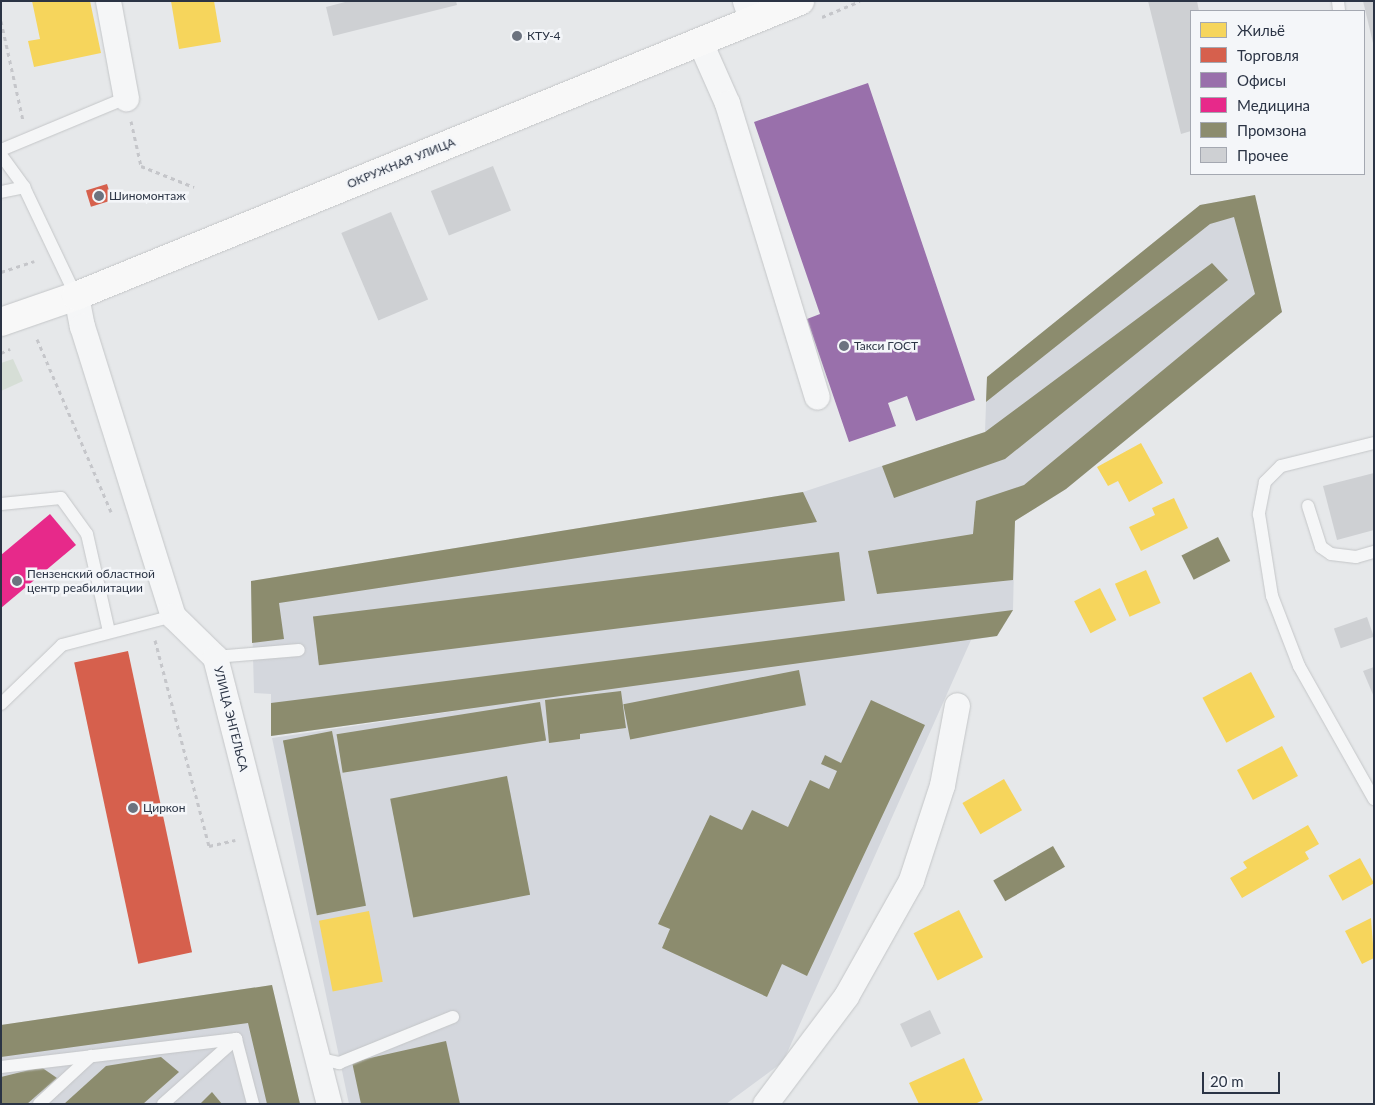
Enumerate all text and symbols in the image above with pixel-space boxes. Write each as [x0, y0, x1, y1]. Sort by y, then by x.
legend [1190, 10, 1365, 175]
text: Жильё [1237, 21, 1285, 39]
place label: КТУ-4 [527, 29, 561, 43]
marker: КТУ-4 [511, 30, 523, 42]
text: Торговля [1237, 46, 1299, 64]
text: Офисы [1237, 71, 1286, 89]
text: Медицина [1237, 96, 1310, 114]
text: Промзона [1237, 121, 1307, 139]
street label: ОКРУЖНАЯ УЛИЦА [345, 135, 457, 191]
text: Прочее [1237, 146, 1288, 164]
place label: Шиномонтаж [109, 189, 186, 203]
marker: Шиномонтаж [93, 190, 105, 202]
place label: Такси ГОСТ [854, 339, 918, 353]
marker: Такси ГОСТ [838, 340, 850, 352]
place label: Пензенский областной центр реабилитации [27, 567, 155, 595]
marker: Пензенский областной центр реабилитации [11, 575, 23, 587]
street label: УЛИЦА ЭНГЕЛЬСА [211, 665, 251, 773]
place label: Циркон [143, 801, 185, 815]
marker: Циркон [127, 802, 139, 814]
scale bar [1205, 1062, 1282, 1094]
text: 20 m [1210, 1072, 1244, 1090]

